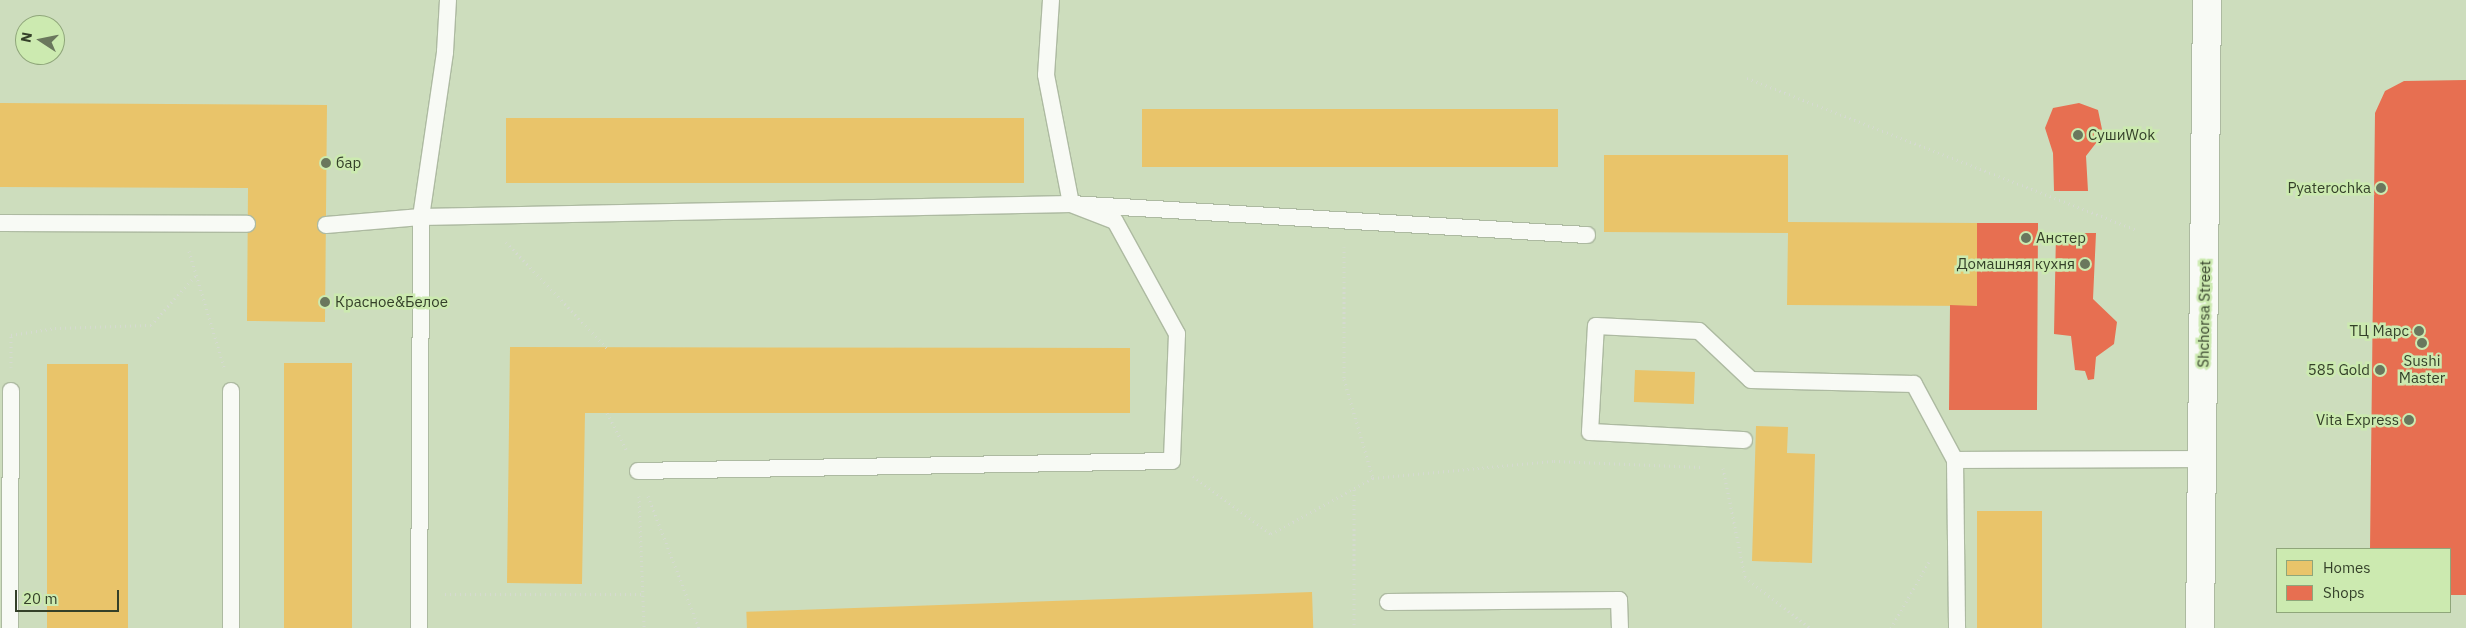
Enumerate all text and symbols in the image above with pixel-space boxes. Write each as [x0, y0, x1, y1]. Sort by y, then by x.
north arrow [15, 15, 65, 65]
text: N [16, 31, 36, 44]
place label: СушиWok [2088, 126, 2155, 144]
marker: СушиWok [2072, 129, 2084, 141]
place label: бар [336, 154, 361, 172]
marker: бар [320, 157, 332, 169]
place label: Pyaterochka [2287, 179, 2371, 197]
marker: Pyaterochka [2375, 182, 2387, 194]
place label: Анстер [2036, 229, 2086, 247]
marker: Анстер [2020, 232, 2032, 244]
place label: Домашняя кухня [1957, 255, 2075, 273]
marker: Домашняя кухня [2079, 258, 2091, 270]
street label: Shchorsa Street [2194, 260, 2214, 368]
place label: Красное&Белое [335, 293, 448, 311]
marker: Красное&Белое [319, 296, 331, 308]
place label: ТЦ Марс [2349, 322, 2409, 340]
marker: ТЦ Марс [2413, 325, 2425, 337]
marker: Sushi Master [2416, 337, 2428, 349]
place label: Sushi Master [2399, 351, 2445, 386]
place label: 585 Gold [2308, 361, 2370, 379]
marker: 585 Gold [2374, 364, 2386, 376]
place label: Vita Express [2316, 411, 2399, 429]
marker: Vita Express [2403, 414, 2415, 426]
legend [2276, 548, 2451, 613]
text: Homes [2323, 558, 2371, 577]
scale bar [18, 580, 121, 612]
text: Shops [2323, 583, 2365, 602]
text: 20 m [23, 589, 58, 608]

